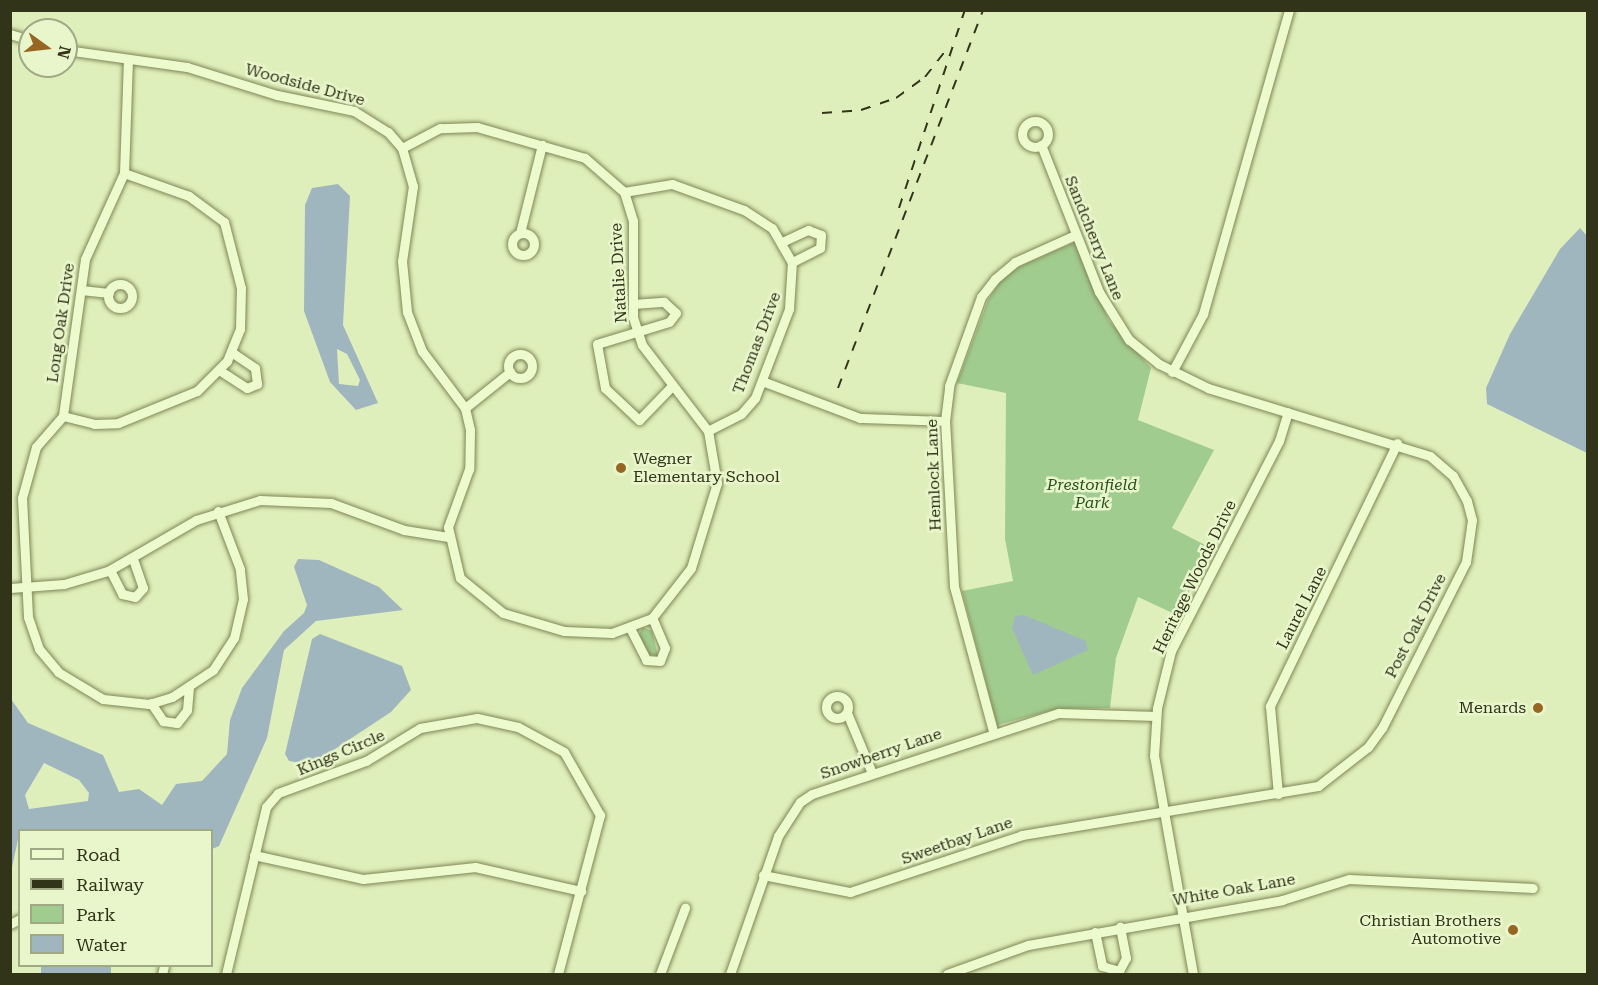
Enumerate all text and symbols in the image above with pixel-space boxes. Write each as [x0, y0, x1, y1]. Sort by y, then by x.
north arrow [18, 18, 78, 78]
text: N [53, 44, 75, 61]
street label: Woodside Drive [243, 60, 367, 110]
street label: Sandcherry Lane [1060, 173, 1128, 303]
street label: Natalie Drive [607, 222, 631, 324]
street label: Long Oak Drive [43, 262, 79, 384]
street label: Thomas Drive [729, 289, 785, 397]
street label: Hemlock Lane [922, 419, 946, 531]
place label: Wegner Elementary School [633, 449, 780, 487]
marker: Wegner Elementary School [614, 461, 628, 475]
park label: Prestonfield Park [1047, 475, 1137, 513]
street label: Heritage Woods Drive [1149, 497, 1241, 657]
street label: Laurel Lane [1273, 563, 1331, 653]
street label: Post Oak Drive [1381, 571, 1451, 681]
place label: Menards [1459, 698, 1526, 718]
marker: Menards [1531, 701, 1545, 715]
street label: Snowberry Lane [818, 724, 944, 784]
street label: Kings Circle [294, 726, 388, 780]
street label: Sweetbay Lane [899, 813, 1015, 869]
legend [18, 829, 213, 967]
text: Road [76, 844, 120, 865]
street label: White Oak Lane [1171, 870, 1297, 910]
text: Railway [76, 874, 144, 895]
text: Park [76, 904, 116, 925]
place label: Christian Brothers Automotive [1360, 911, 1501, 949]
marker: Christian Brothers Automotive [1506, 923, 1520, 937]
text: Water [76, 934, 127, 955]

